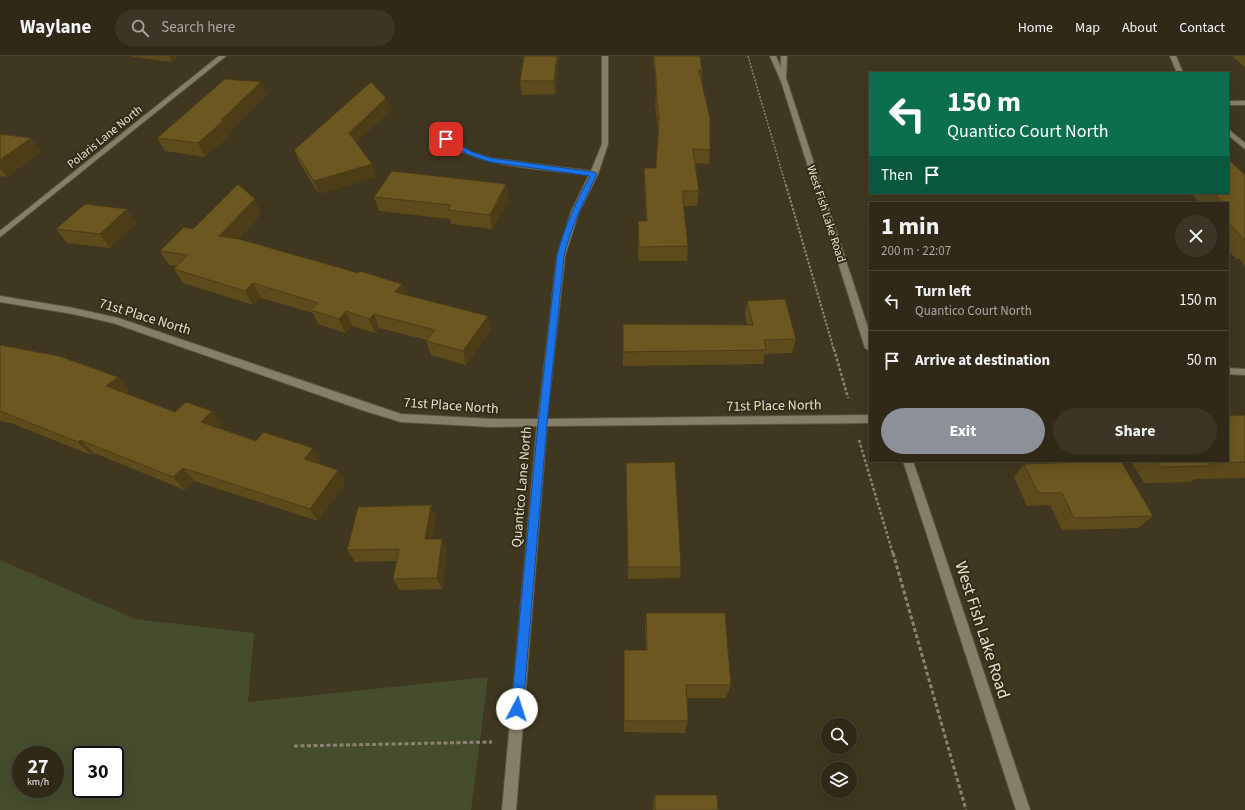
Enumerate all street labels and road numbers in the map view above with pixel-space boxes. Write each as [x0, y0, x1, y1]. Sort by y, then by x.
street label: Polaris Lane North [64, 101, 146, 173]
street label: West Fish Lake Road [802, 163, 850, 265]
street label: 71st Place North [97, 294, 193, 340]
street label: 71st Place North [403, 393, 499, 419]
street label: 71st Place North [726, 395, 822, 417]
street label: Quantico Lane North [507, 426, 537, 548]
street label: West Fish Lake Road [948, 558, 1016, 702]

